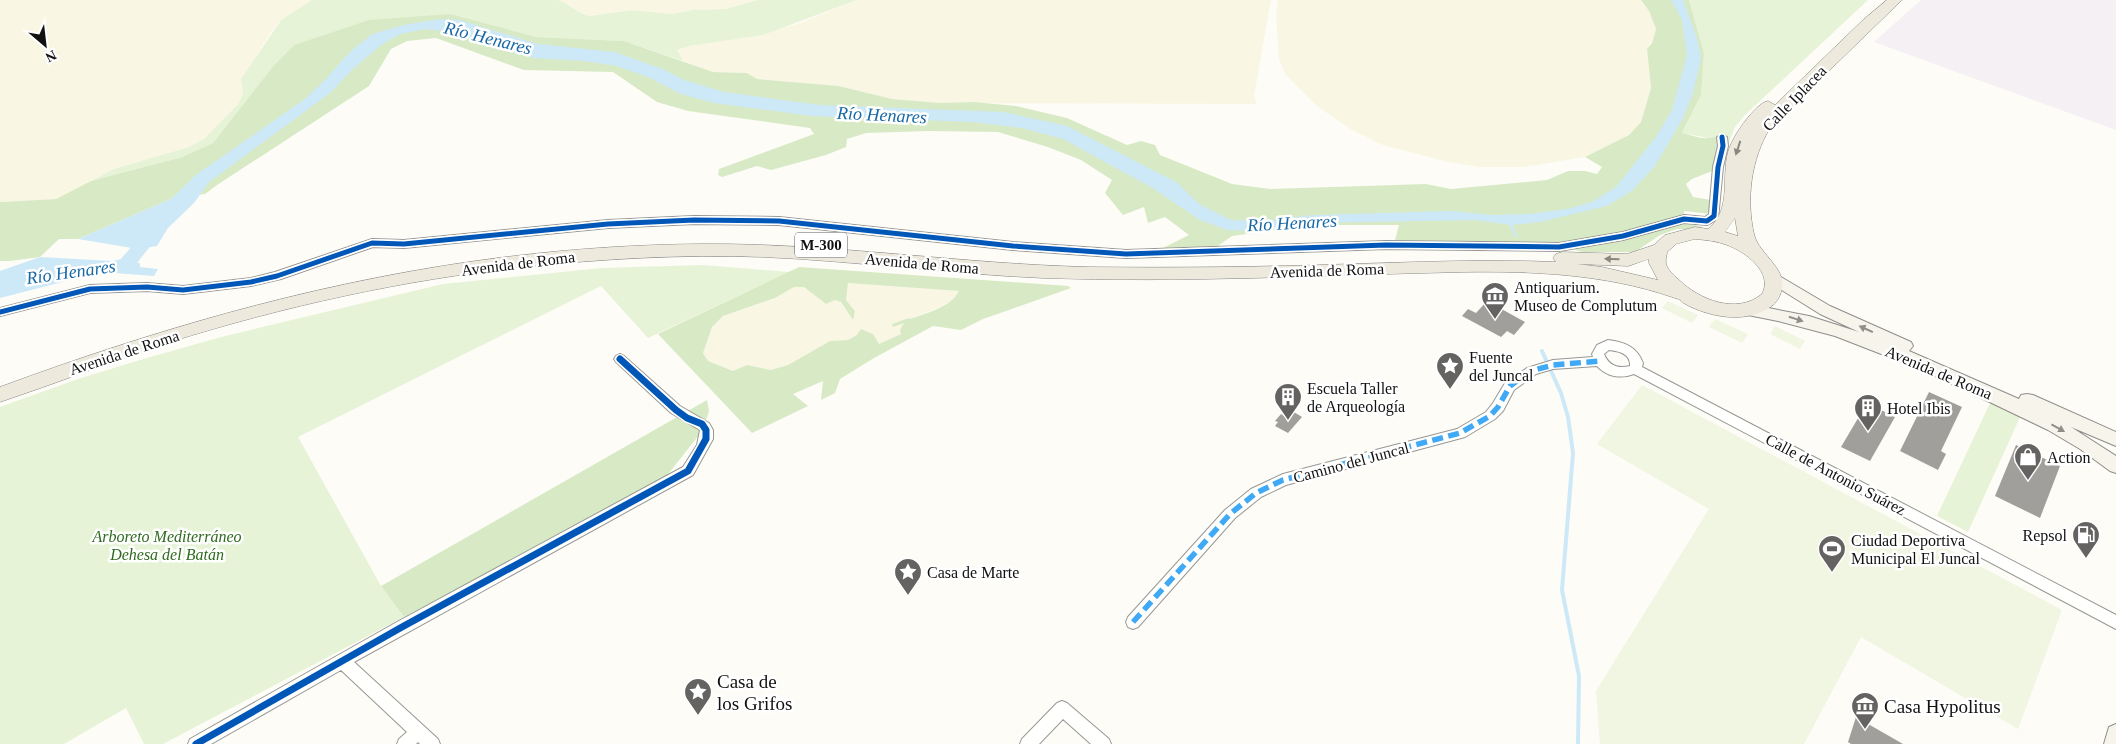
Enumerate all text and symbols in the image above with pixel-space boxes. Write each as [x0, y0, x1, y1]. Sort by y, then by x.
water label: Río Henares [441, 17, 534, 59]
north arrow [20, 20, 70, 70]
text: N [43, 47, 59, 65]
street label: Calle Iplacea [1759, 62, 1830, 135]
water label: Río Henares [836, 103, 927, 127]
one-way arrow [1734, 141, 1742, 156]
water label: Río Henares [1246, 211, 1337, 235]
road number: M-300 [795, 232, 847, 258]
street label: Avenida de Roma [460, 248, 576, 279]
street label: Avenida de Roma [864, 250, 980, 277]
one-way arrow [1603, 255, 1619, 263]
water label: Río Henares [24, 256, 117, 288]
street label: Avenida de Roma [1270, 260, 1384, 281]
place label: Antiquarium. Museo de Complutum [1514, 279, 1658, 315]
museum icon: Antiquarium. Museo de Complutum [1480, 281, 1510, 320]
one-way arrow [1788, 315, 1803, 323]
one-way arrow [1859, 324, 1873, 332]
street label: Avenida de Roma [67, 327, 181, 378]
street label: Avenida de Roma [1883, 342, 1995, 403]
place label: Fuente del Juncal [1469, 349, 1534, 384]
place icon: Fuente del Juncal [1435, 351, 1465, 390]
place label: Escuela Taller de Arqueología [1307, 380, 1405, 416]
building icon: Escuela Taller de Arqueología [1273, 382, 1303, 421]
building icon: Hotel Ibis [1853, 393, 1883, 432]
place label: Hotel Ibis [1887, 400, 1951, 417]
one-way arrow [2052, 424, 2065, 433]
street label: Calle de Antonio Suárez [1763, 430, 1909, 519]
street label: Camino del Juncal [1291, 439, 1411, 486]
shop icon: Action [2013, 442, 2043, 481]
place label: Action [2047, 449, 2091, 466]
fuel station icon: Repsol [2071, 520, 2101, 559]
place label: Repsol [2023, 527, 2068, 545]
park label: Arboreto Mediterráneo Dehesa del Batán [91, 528, 242, 563]
place label: Ciudad Deportiva Municipal El Juncal [1851, 532, 1980, 568]
sports icon: Ciudad Deportiva Municipal El Juncal [1817, 534, 1847, 573]
place icon: Casa de Marte [893, 557, 923, 596]
place label: Casa de Marte [927, 564, 1019, 581]
place label: Casa de los Grifos [717, 671, 792, 714]
place icon: Casa de los Grifos [683, 677, 713, 716]
museum icon: Casa Hypolitus [1850, 691, 1880, 730]
place label: Casa Hypolitus [1884, 696, 2001, 717]

